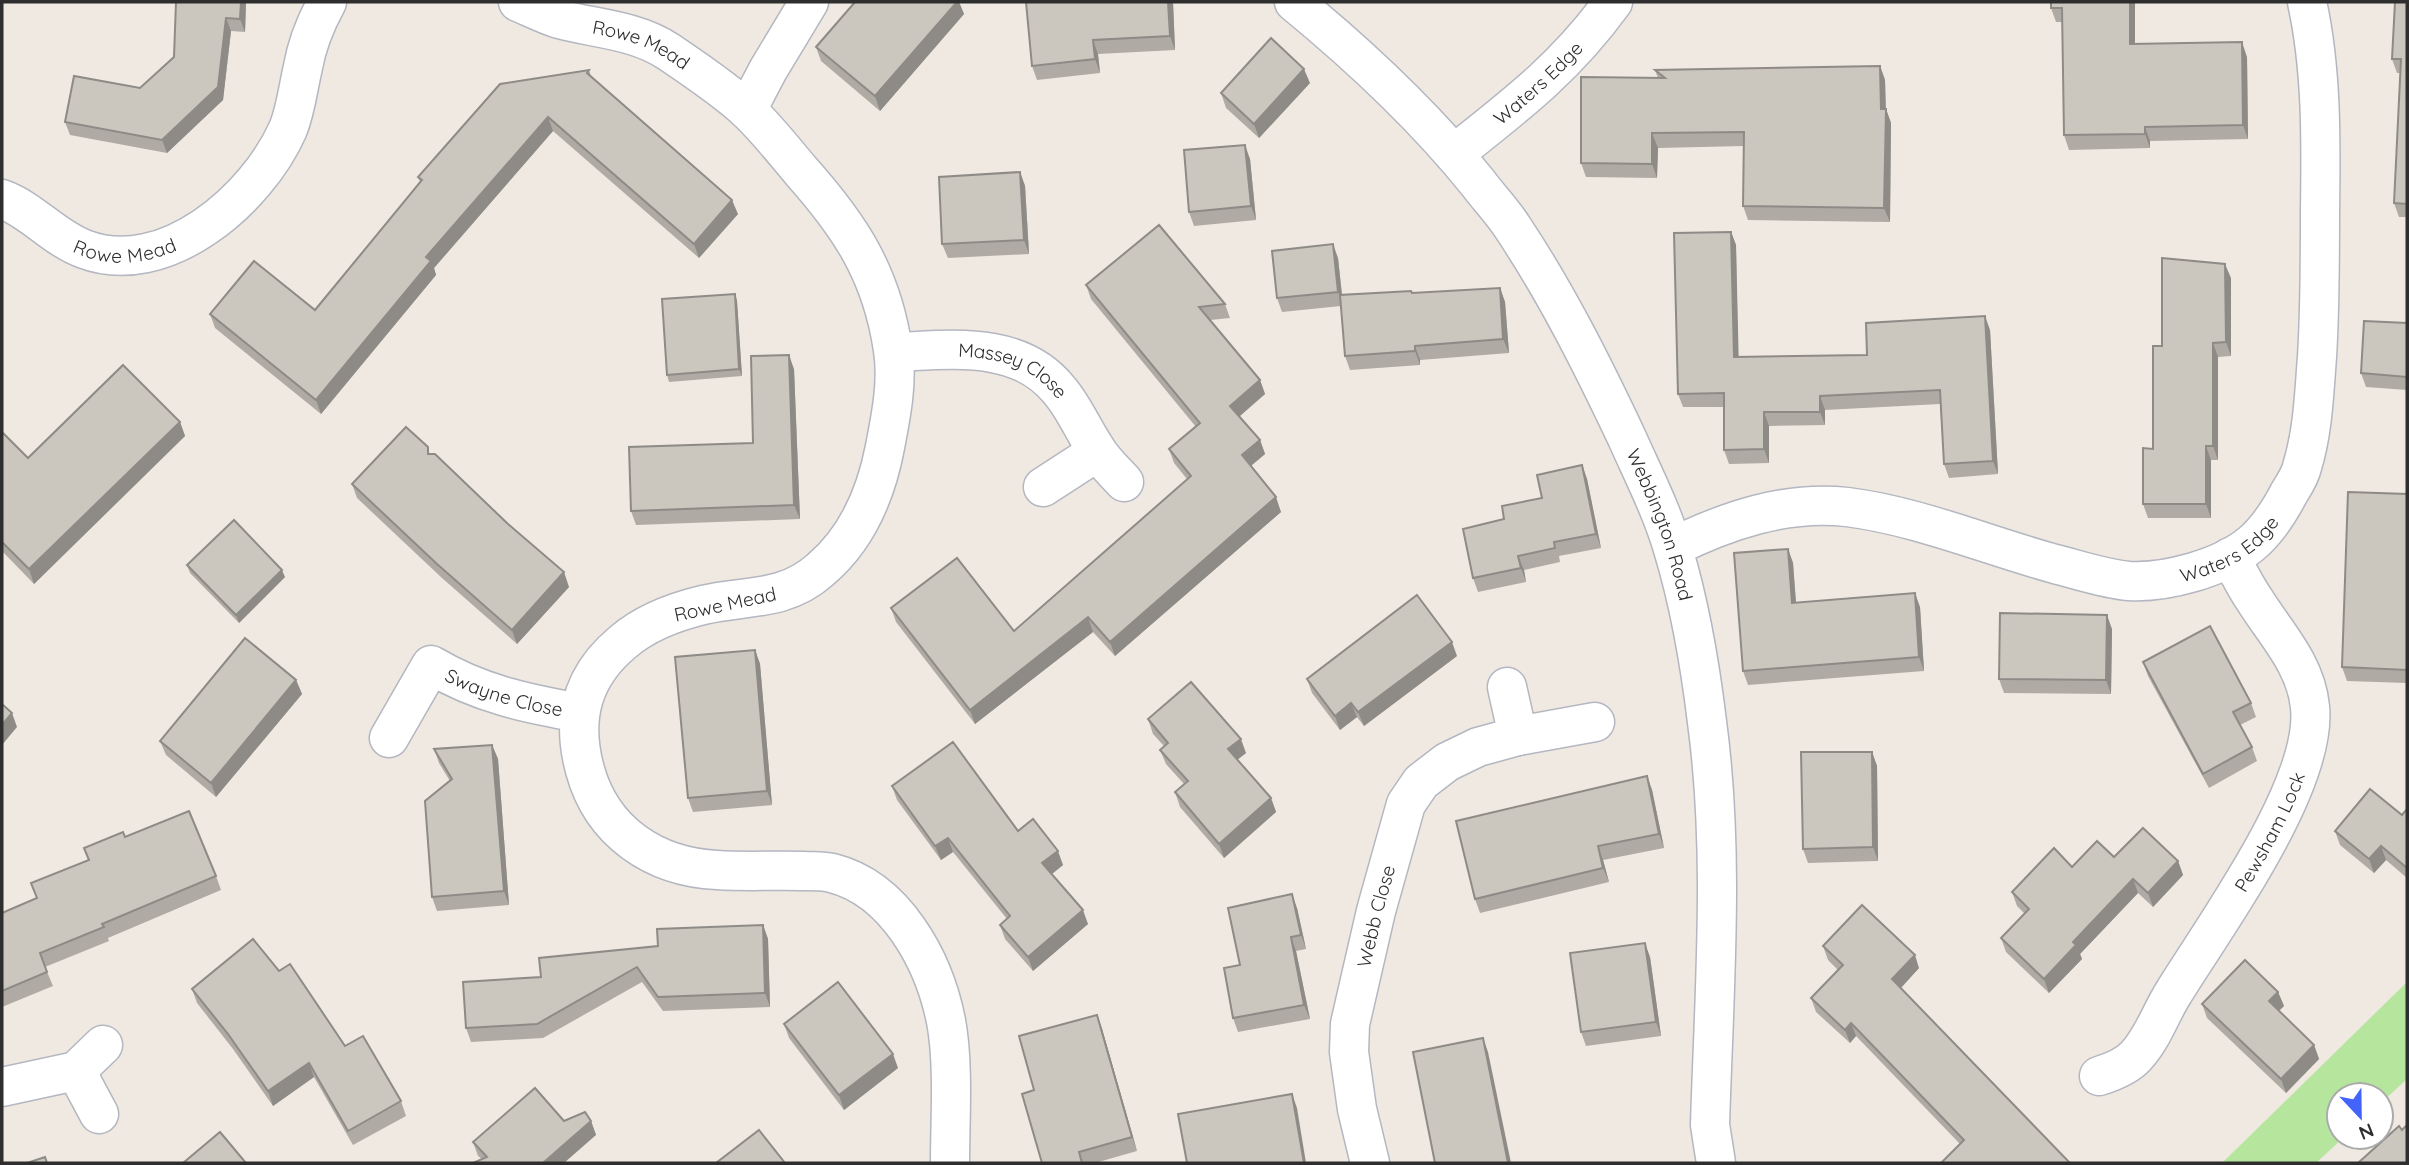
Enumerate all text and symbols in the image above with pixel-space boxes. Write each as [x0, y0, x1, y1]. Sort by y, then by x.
street label: Rowe Mead [591, 15, 695, 75]
street label: Waters Edge [1488, 36, 1588, 130]
street label: Rowe Mead [70, 233, 180, 268]
street label: Massey Close [958, 338, 1073, 403]
street label: Webbington Road [1621, 445, 1698, 603]
street label: Waters Edge [2177, 511, 2284, 587]
street label: Rowe Mead [672, 581, 778, 627]
street label: Swayne Close [441, 663, 565, 722]
street label: Pewsham Lock [2229, 769, 2310, 896]
street label: Webb Close [1351, 862, 1400, 970]
north arrow [2325, 1081, 2395, 1151]
text: N [2355, 1118, 2377, 1146]

